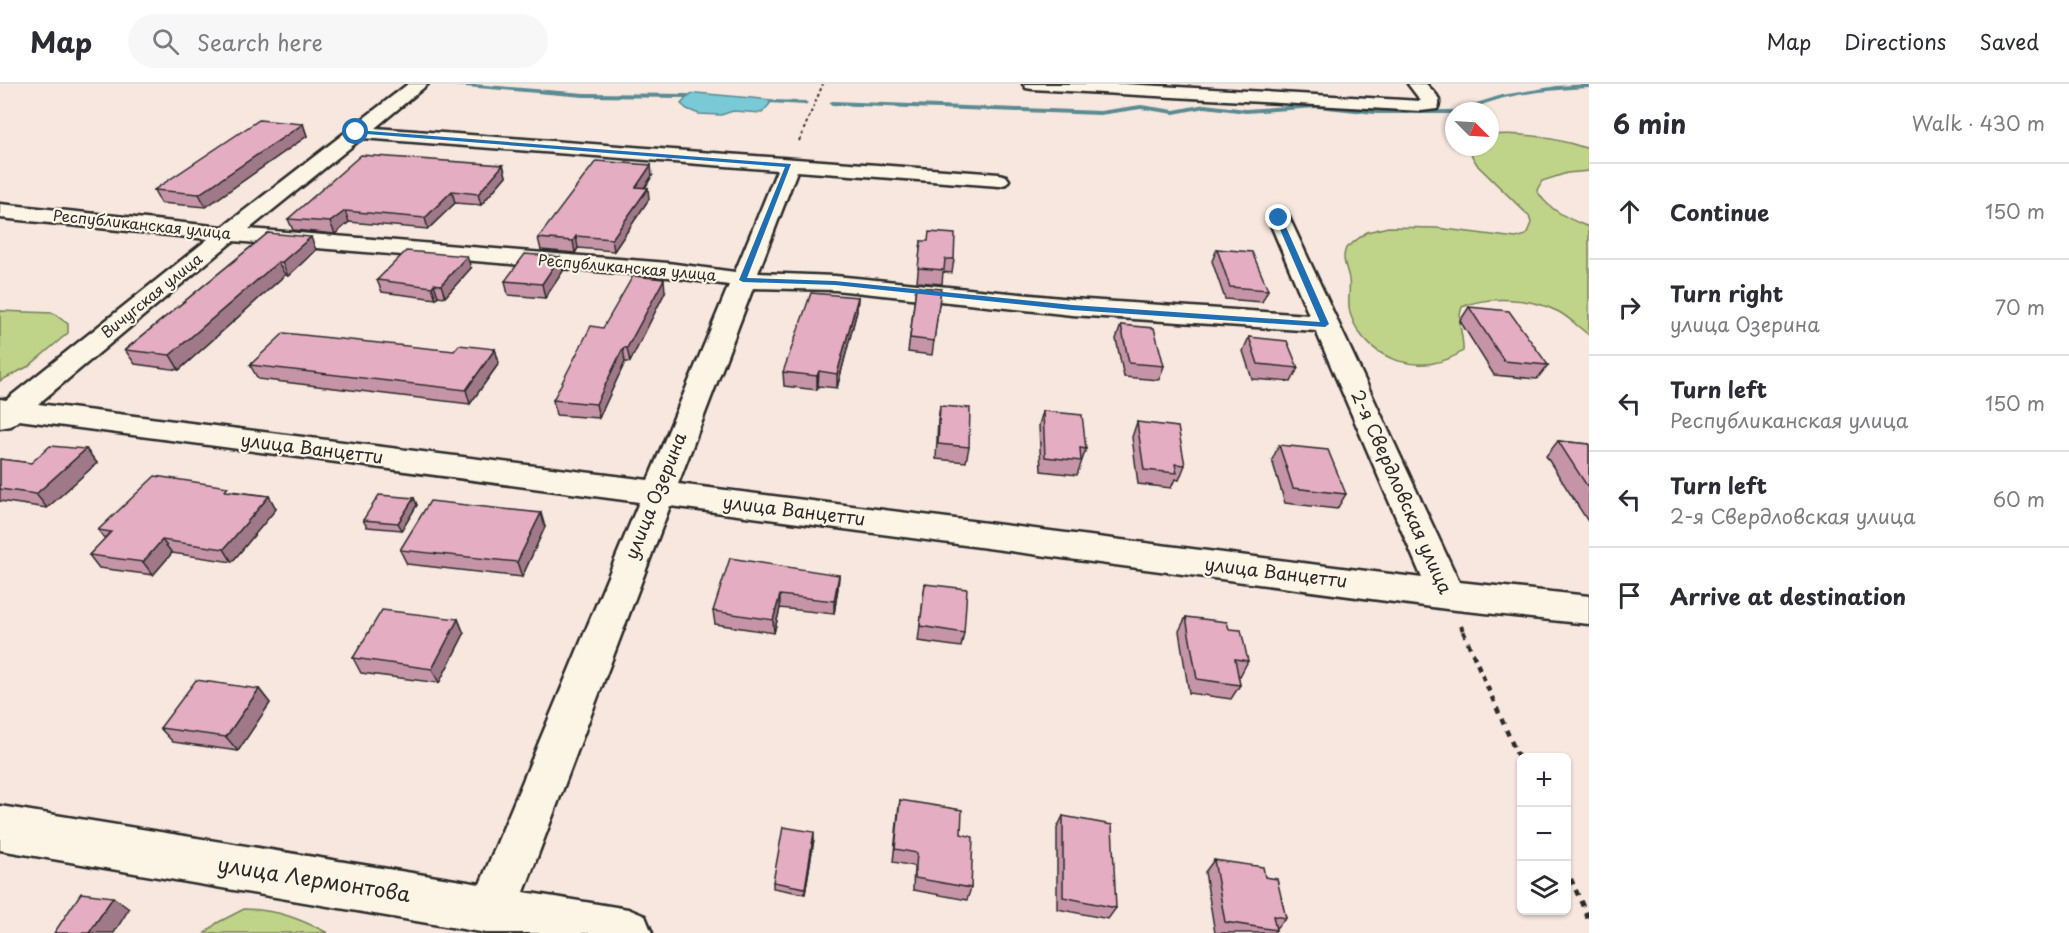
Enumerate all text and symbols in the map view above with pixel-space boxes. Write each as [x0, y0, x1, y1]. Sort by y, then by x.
search box [128, 14, 548, 68]
text: Map [30, 20, 92, 63]
icon: search [149, 25, 182, 58]
text: Search here [197, 25, 323, 58]
text: Map [1766, 25, 1811, 57]
text: Directions [1844, 25, 1946, 57]
text: Saved [1979, 25, 2039, 57]
north arrow [1445, 102, 1499, 156]
text: 6 min [1613, 104, 1686, 143]
text: Walk · 430 m [1912, 108, 2045, 138]
route start [342, 118, 368, 144]
icon: ahead [1613, 195, 1646, 228]
text: Continue [1670, 195, 1769, 228]
text: 150 m [1985, 196, 2045, 226]
street label: Республиканская улица [52, 203, 233, 244]
route end [1265, 204, 1291, 230]
street label: Вичугская улица [95, 246, 207, 343]
street label: Республиканская улица [537, 247, 718, 286]
text: Turn right [1670, 276, 1783, 309]
icon: right [1613, 291, 1646, 324]
text: 70 m [1995, 292, 2045, 322]
text: улица Озерина [1670, 309, 1820, 339]
text: Turn left [1670, 372, 1767, 405]
street label: 2-я Свердловская улица [1345, 385, 1460, 598]
icon: left [1613, 387, 1646, 420]
text: 150 m [1985, 388, 2045, 418]
text: Республиканская улица [1670, 405, 1908, 435]
street label: улица Ванцетти [239, 425, 385, 470]
street label: улица Озерина [617, 427, 693, 563]
text: Turn left [1670, 468, 1767, 501]
icon: left [1613, 483, 1646, 516]
text: 60 m [1993, 484, 2045, 514]
street label: улица Ванцетти [721, 487, 867, 532]
text: 2-я Свердловская улица [1670, 501, 1916, 531]
street label: улица Ванцетти [1203, 549, 1349, 594]
icon: arrive [1613, 579, 1646, 612]
text: Arrive at destination [1670, 579, 1906, 612]
map controls [1517, 753, 1571, 915]
button: + [1517, 753, 1571, 807]
button: − [1517, 807, 1571, 861]
street label: улица Лермонтова [215, 847, 413, 909]
button: layers [1517, 861, 1571, 915]

